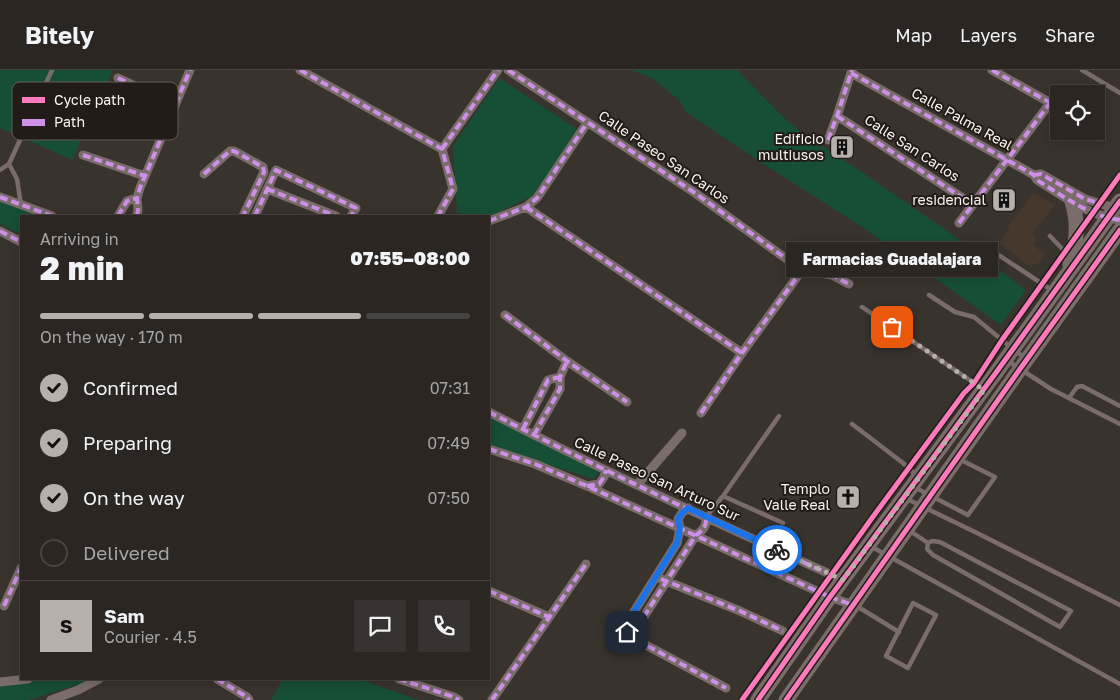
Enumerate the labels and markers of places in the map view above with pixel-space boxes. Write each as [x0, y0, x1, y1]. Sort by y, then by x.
place label: Edificio multiusos [758, 130, 824, 163]
building icon: Edificio multiusos [829, 134, 855, 160]
building icon: residencial [991, 187, 1017, 213]
place label: residencial [912, 191, 986, 208]
callout: Farmacias Guadalajara [786, 242, 998, 277]
pin [871, 306, 913, 348]
place label: Templo Valle Real [763, 480, 830, 513]
church icon: Templo Valle Real [835, 484, 861, 510]
pin [606, 611, 648, 653]

